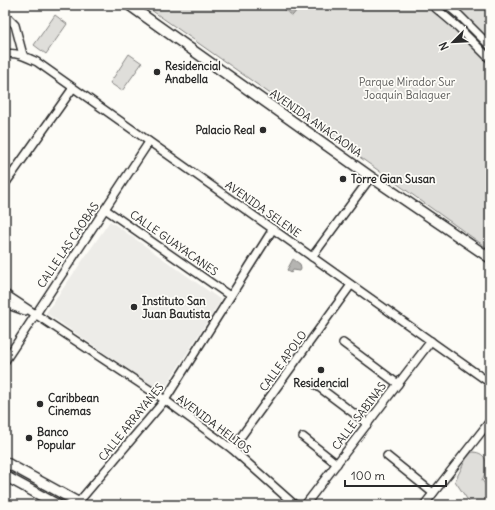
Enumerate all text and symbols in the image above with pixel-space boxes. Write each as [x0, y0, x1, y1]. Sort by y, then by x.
north arrow [433, 22, 473, 62]
text: N [436, 40, 452, 52]
place label: Residencial Anabella [165, 59, 221, 86]
marker: Residencial Anabella [152, 67, 162, 77]
park label: Parque Mirador Sur Joaquín Balaguer [359, 75, 456, 102]
street label: AVENIDA ANACAONA [267, 86, 365, 160]
place label: Palacio Real [195, 123, 255, 137]
marker: Palacio Real [258, 125, 268, 135]
place label: Torre Gian Susan [351, 172, 436, 186]
marker: Torre Gian Susan [338, 174, 348, 184]
street label: AVENIDA SELENE [223, 178, 303, 240]
street label: CALLE LAS CAOBAS [34, 199, 102, 291]
street label: CALLE GUAYACANES [127, 207, 221, 279]
place label: Instituto San Juan Bautista [142, 294, 211, 321]
marker: Instituto San Juan Bautista [129, 302, 139, 312]
street label: CALLE APOLO [256, 328, 310, 394]
marker: Residencial [316, 365, 326, 375]
place label: Residencial [293, 376, 349, 390]
street label: CALLE SABINAS [329, 379, 389, 453]
street label: CALLE ARRAYANES [95, 380, 167, 464]
place label: Caribbean Cinemas [48, 391, 100, 418]
street label: AVENIDA HELIOS [174, 391, 254, 457]
marker: Caribbean Cinemas [35, 399, 45, 409]
place label: Banco Popular [37, 425, 76, 453]
marker: Banco Popular [24, 433, 34, 443]
scale bar [345, 462, 446, 488]
text: 100 m [351, 468, 385, 483]

